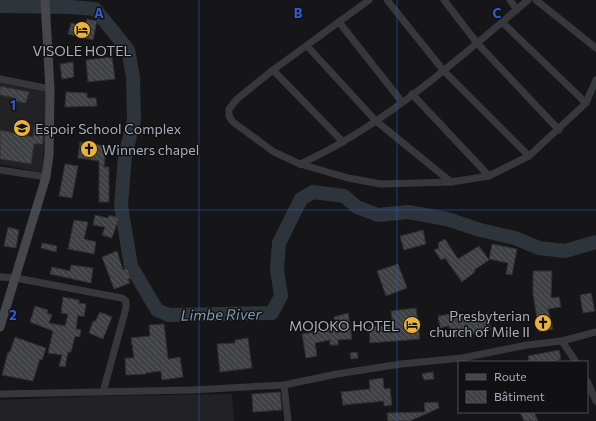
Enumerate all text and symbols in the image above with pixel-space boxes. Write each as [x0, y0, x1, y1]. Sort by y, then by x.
text: A [94, 5, 104, 21]
text: B [294, 5, 303, 21]
text: C [493, 5, 502, 21]
hotel icon: VISOLE HOTEL [72, 20, 92, 40]
place label: VISOLE HOTEL [33, 42, 131, 59]
text: 1 [10, 97, 16, 113]
school or university icon: Espoir School Complex [12, 118, 32, 138]
place label: Espoir School Complex [35, 120, 182, 137]
church icon: Winners chapel [79, 139, 99, 159]
place label: Winners chapel [102, 141, 199, 158]
water label: Limbe River [181, 304, 262, 324]
text: 2 [9, 307, 17, 323]
place label: Presbyterian church of Mile II [429, 307, 530, 340]
church icon: Presbyterian church of Mile II [533, 313, 553, 333]
hotel icon: MOJOKO HOTEL [402, 315, 422, 335]
place label: MOJOKO HOTEL [289, 317, 399, 334]
legend [458, 361, 588, 413]
text: Route [494, 369, 527, 383]
text: Bâtiment [494, 389, 545, 403]

